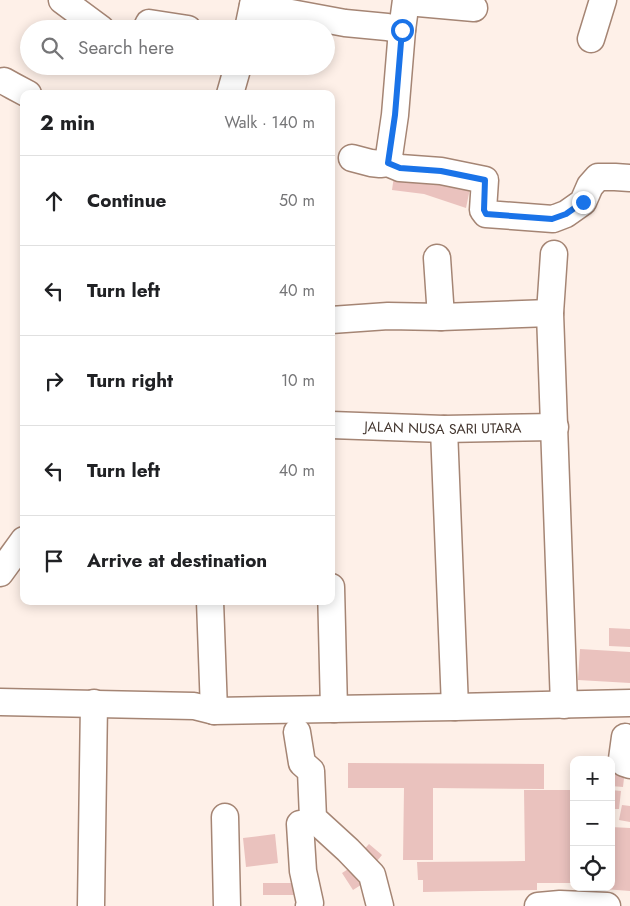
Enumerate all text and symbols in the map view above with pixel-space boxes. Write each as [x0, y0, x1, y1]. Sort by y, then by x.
route start [391, 19, 414, 42]
search box [20, 20, 335, 75]
icon: search [38, 34, 66, 62]
text: Search here [78, 34, 174, 61]
text: 2 min [40, 108, 95, 138]
text: Walk · 140 m [225, 111, 315, 134]
icon: ahead [40, 187, 68, 215]
text: Continue [87, 187, 166, 214]
text: 50 m [279, 189, 315, 212]
route end [572, 191, 595, 214]
icon: left [40, 277, 68, 305]
text: Turn left [87, 277, 160, 304]
text: 40 m [279, 279, 315, 302]
icon: right [40, 367, 68, 395]
text: Turn right [87, 367, 173, 394]
text: 10 m [281, 369, 315, 392]
street label: JALAN NUSA SARI UTARA [362, 416, 522, 439]
icon: left [40, 457, 68, 485]
text: Turn left [87, 457, 160, 484]
text: 40 m [279, 459, 315, 482]
icon: arrive [40, 547, 68, 575]
text: Arrive at destination [87, 547, 267, 574]
map controls [570, 756, 615, 891]
button: + [570, 756, 615, 801]
button: − [570, 801, 615, 846]
button: locate [570, 846, 615, 891]

